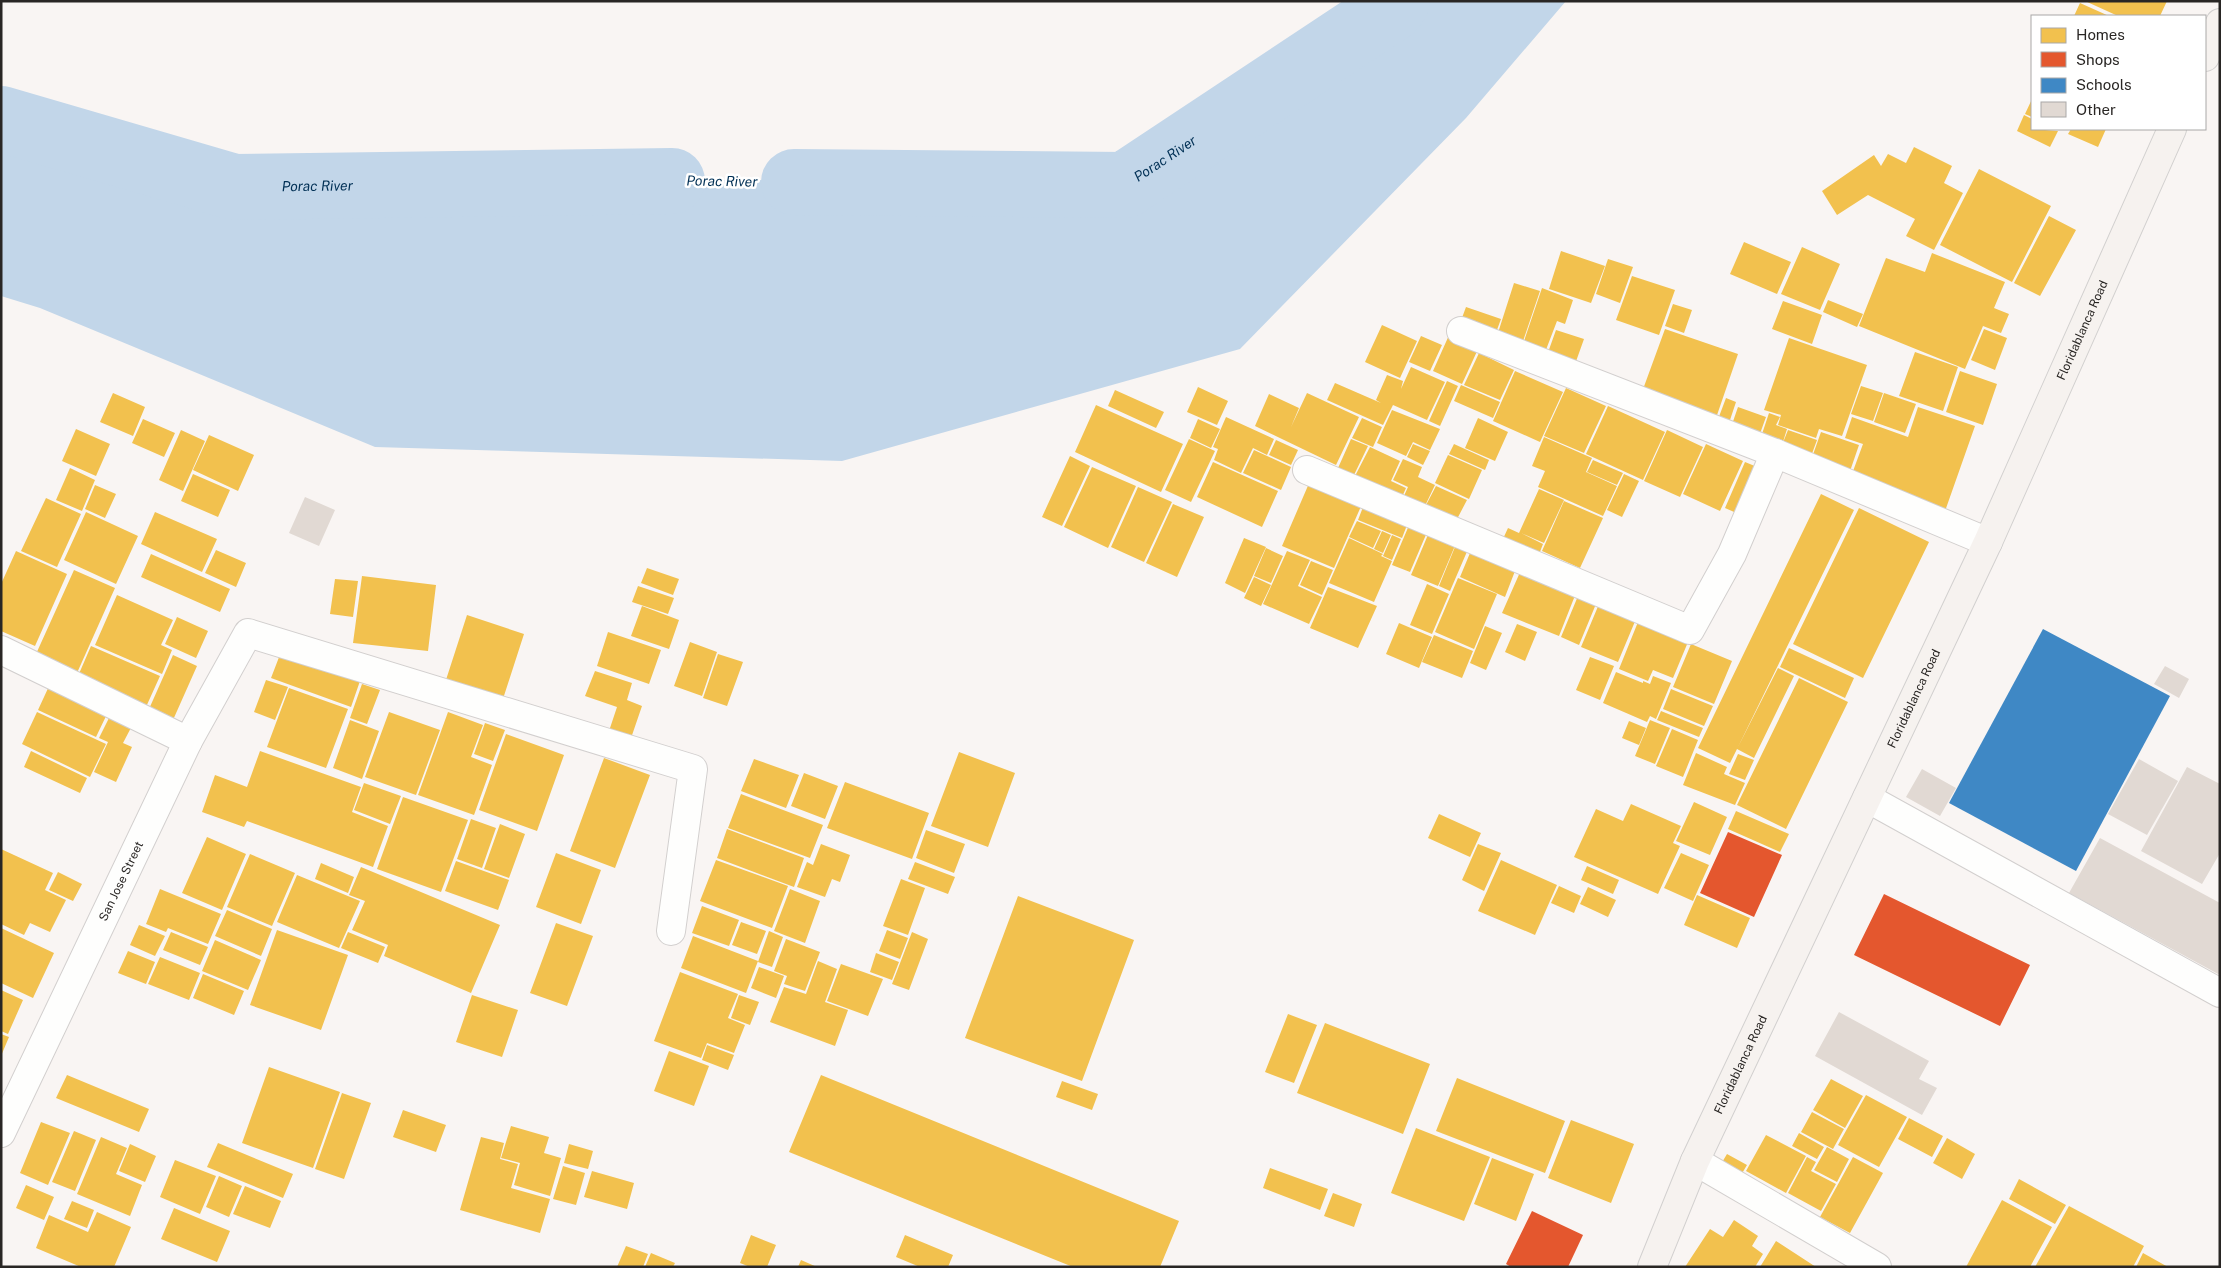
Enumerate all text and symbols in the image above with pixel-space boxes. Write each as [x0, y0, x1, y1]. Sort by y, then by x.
legend [2031, 15, 2206, 130]
text: Homes [2076, 26, 2125, 43]
text: Shops [2076, 51, 2120, 68]
text: Schools [2076, 76, 2132, 93]
text: Other [2076, 101, 2116, 118]
water label: Porac River [1131, 132, 1200, 185]
water label: Porac River [686, 172, 758, 190]
water label: Porac River [282, 177, 354, 194]
street label: Floridablanca Road [2054, 278, 2111, 382]
street label: Floridablanca Road [1885, 647, 1943, 750]
street label: San Jose Street [96, 839, 146, 923]
street label: Floridablanca Road [1711, 1013, 1770, 1116]

